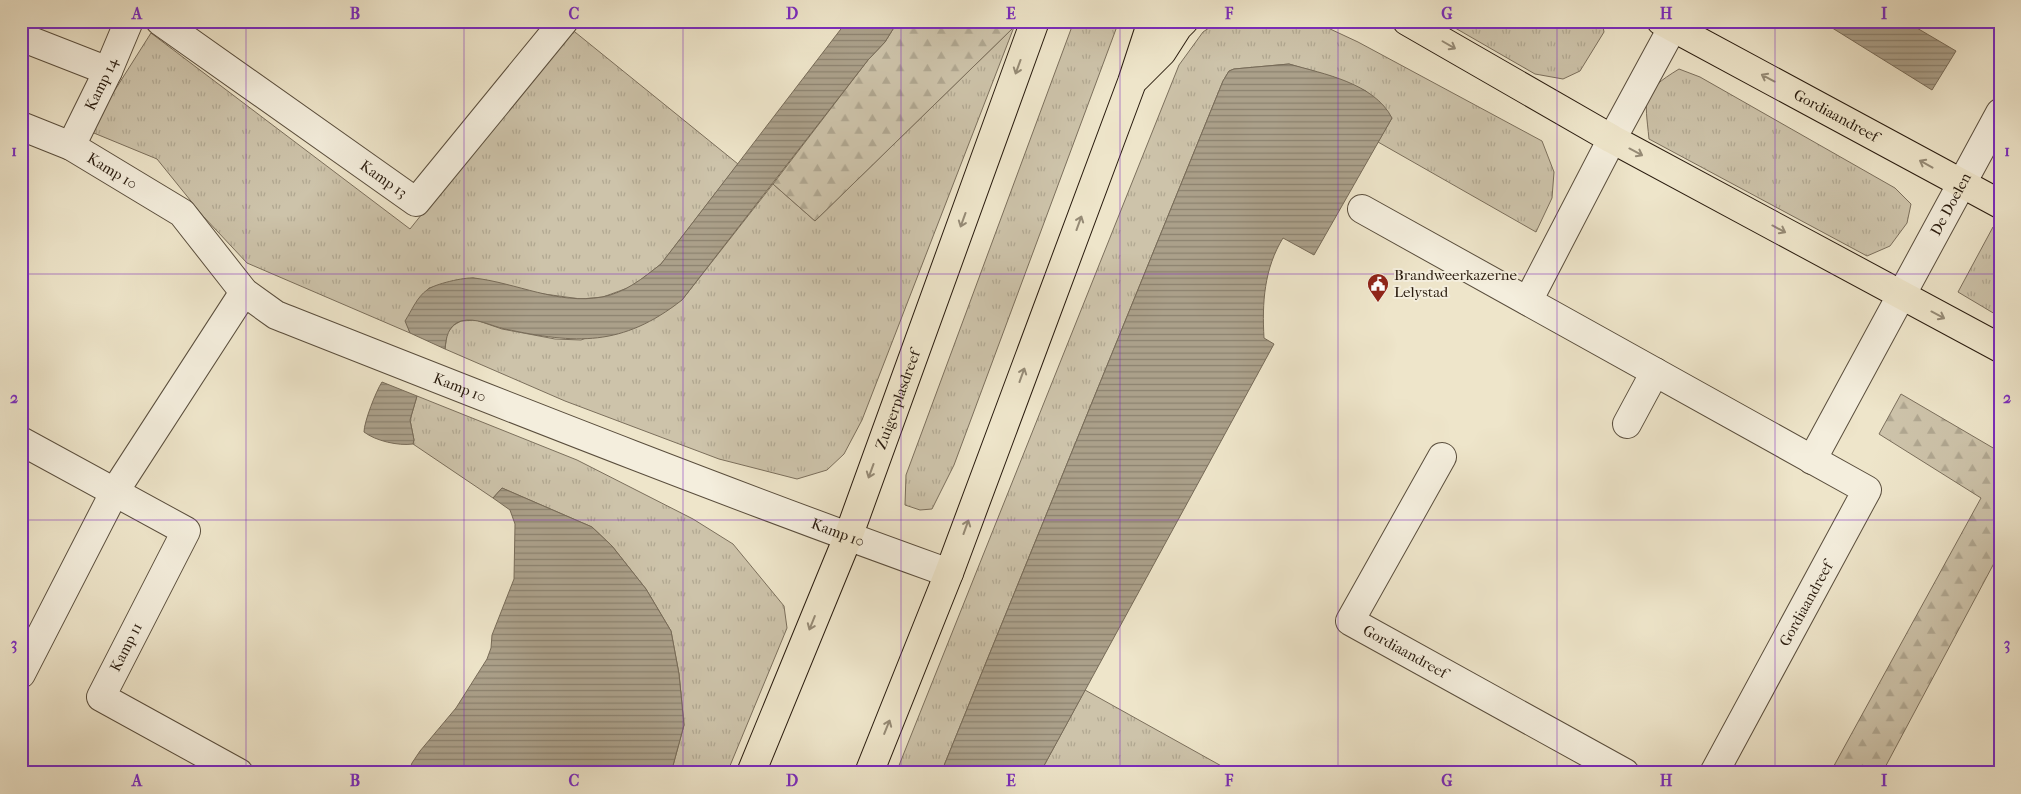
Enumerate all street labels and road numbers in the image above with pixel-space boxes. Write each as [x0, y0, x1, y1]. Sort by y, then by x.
street label: Kamp 14 [81, 54, 122, 113]
street label: Gordiaandreef [1791, 85, 1884, 147]
street label: Kamp 10 [84, 149, 141, 193]
street label: Kamp 13 [357, 156, 411, 202]
street label: De Doelen [1926, 169, 1975, 239]
street label: Zuigerplasdreef [871, 345, 925, 452]
street label: Kamp 10 [431, 369, 489, 406]
street label: Kamp 10 [809, 514, 867, 551]
street label: Gordiaandreef [1775, 556, 1838, 649]
street label: Kamp 11 [106, 620, 146, 674]
street label: Gordiaandreef [1360, 621, 1453, 683]

